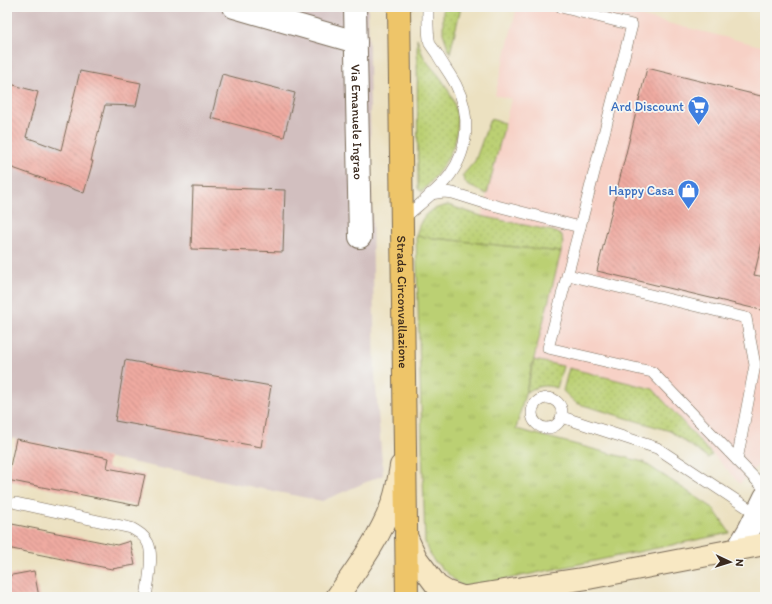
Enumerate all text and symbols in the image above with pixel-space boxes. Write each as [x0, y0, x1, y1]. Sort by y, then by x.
street label: Via Emanuele Ingrao [349, 64, 366, 180]
supermarket icon: Ard Discount [686, 93, 712, 126]
place label: Ard Discount [611, 99, 684, 114]
shop icon: Happy Casa [676, 177, 702, 210]
place label: Happy Casa [609, 183, 674, 198]
street label: Strada Circonvallazione [395, 235, 411, 369]
north arrow [710, 542, 750, 582]
text: N [733, 558, 746, 567]

